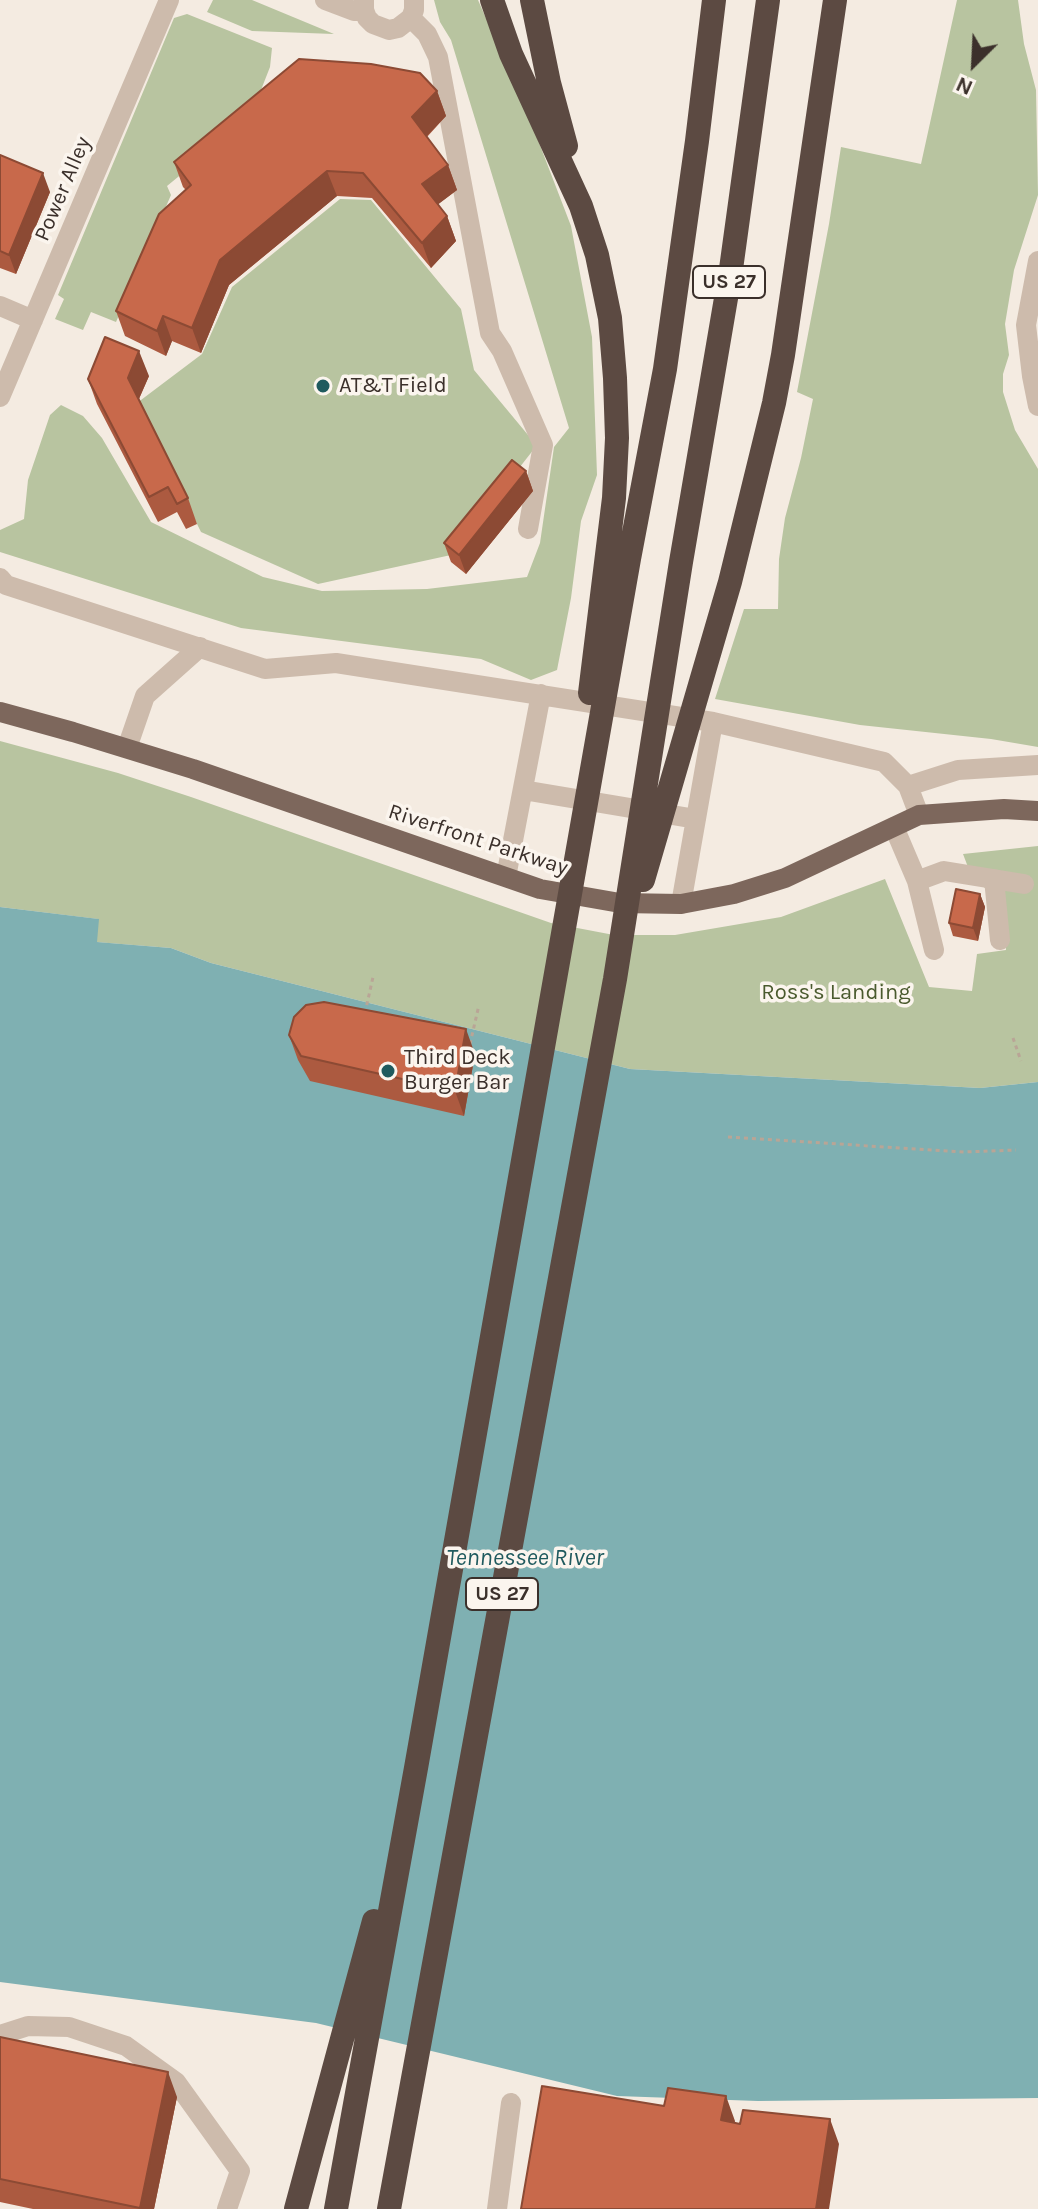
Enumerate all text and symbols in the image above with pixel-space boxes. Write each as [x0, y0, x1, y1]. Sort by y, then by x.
north arrow [934, 24, 1014, 104]
text: N [952, 71, 977, 101]
street label: Power Alley [29, 133, 97, 245]
road number: US 27 [693, 266, 765, 298]
place label: AT&T Field [339, 373, 447, 399]
marker: AT&T Field [314, 377, 332, 395]
street label: Riverfront Parkway [385, 798, 571, 882]
park label: Ross's Landing [761, 980, 911, 1006]
place label: Third Deck Burger Bar [404, 1045, 511, 1096]
marker: Third Deck Burger Bar [379, 1062, 397, 1080]
water label: Tennessee River [446, 1544, 604, 1572]
road number: US 27 [466, 1578, 538, 1610]

